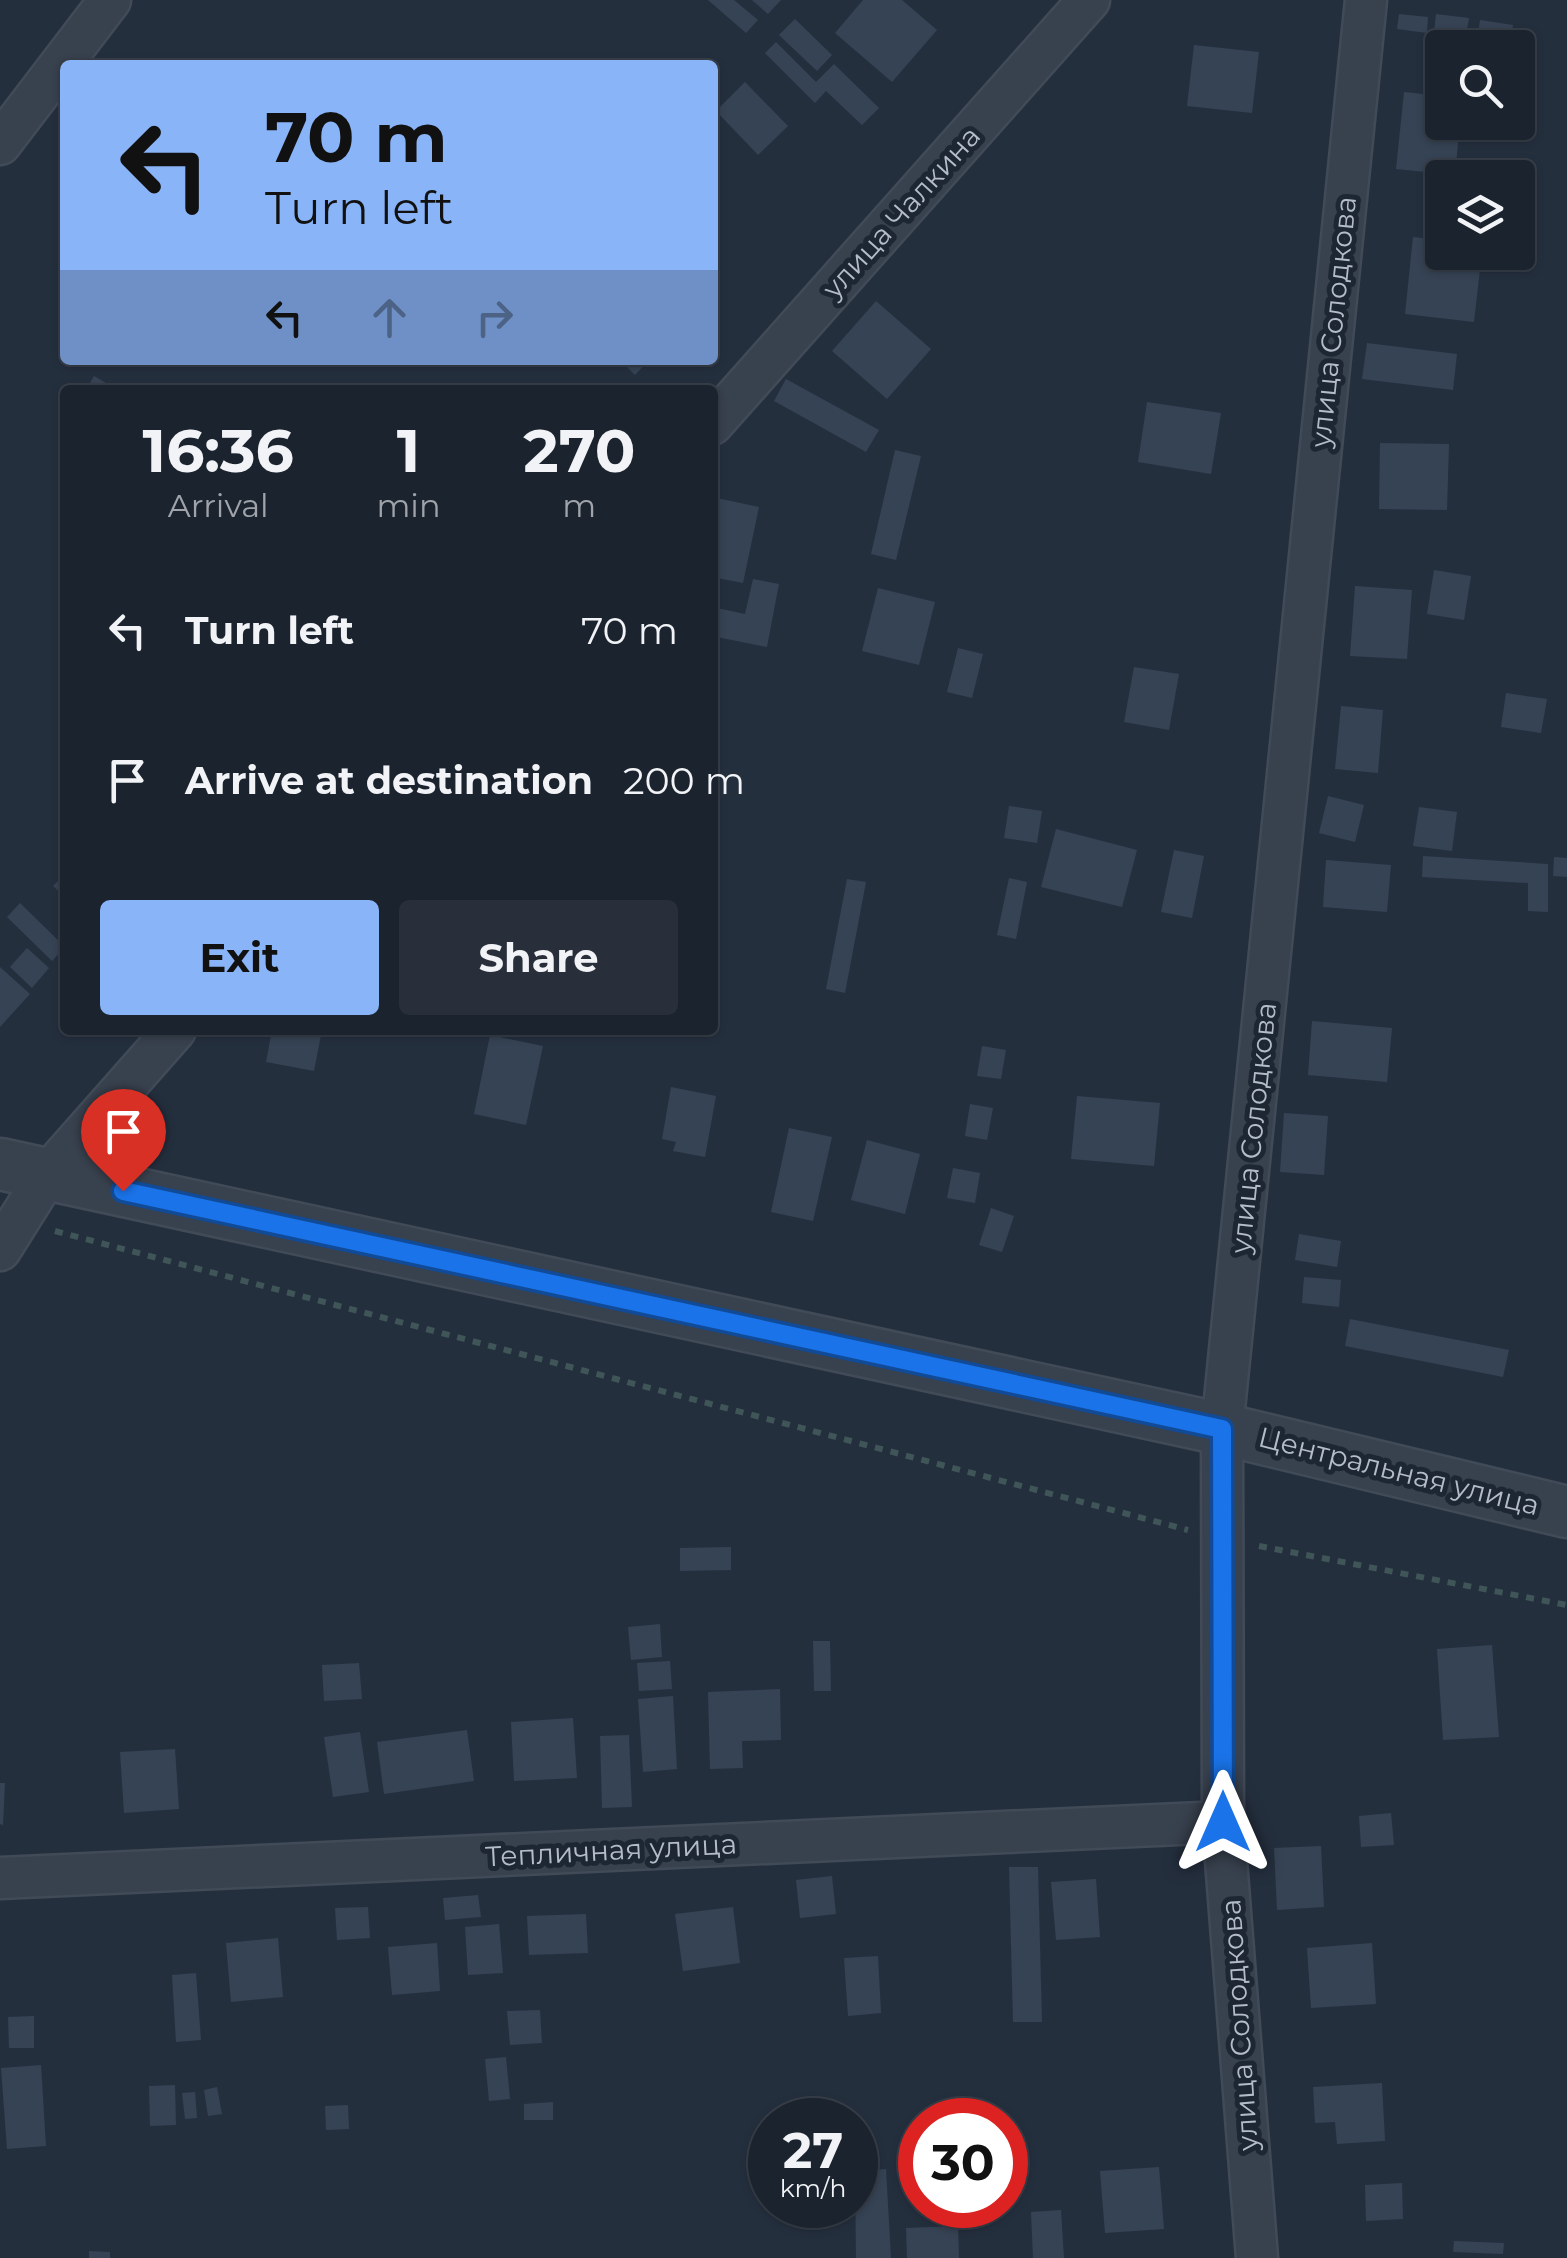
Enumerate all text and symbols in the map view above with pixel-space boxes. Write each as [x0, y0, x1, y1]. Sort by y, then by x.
map controls [1425, 30, 1535, 270]
button: search [1425, 30, 1535, 140]
text: 70 m [265, 94, 448, 180]
icon: left [100, 100, 230, 230]
street label: улица Чалкина [814, 119, 987, 306]
button: layers [1425, 160, 1535, 270]
text: Turn left [265, 180, 453, 235]
street label: улица Солодкова [1303, 195, 1363, 450]
icon: left [257, 290, 312, 345]
icon: ahead [362, 290, 417, 345]
icon: right [467, 290, 522, 345]
text: 16:36 [143, 414, 294, 487]
text: 1 [397, 414, 420, 487]
text: 270 [523, 414, 635, 487]
text: Arrival [168, 486, 269, 525]
text: min [376, 486, 441, 525]
text: m [562, 486, 596, 525]
icon: left [100, 603, 155, 658]
text: Turn left [185, 607, 354, 654]
text: 70 m [581, 607, 678, 654]
icon: arrive [100, 753, 155, 808]
text: Arrive at destination [185, 757, 593, 804]
text: 200 m [623, 757, 745, 804]
button: Exit [100, 900, 379, 1015]
button: Share [399, 900, 678, 1015]
street label: улица Солодкова [1223, 1001, 1283, 1256]
pin [81, 1089, 166, 1192]
icon: arrive [96, 1104, 151, 1159]
street label: Центральная улица [1255, 1420, 1543, 1522]
position arrow [1171, 1770, 1275, 1874]
street label: Тепличная улица [484, 1826, 738, 1874]
street label: улица Солодкова [1213, 1898, 1265, 2153]
speed limit sign: 30 [898, 2098, 1028, 2228]
text: 27 [783, 2120, 843, 2181]
text: km/h [780, 2173, 846, 2203]

